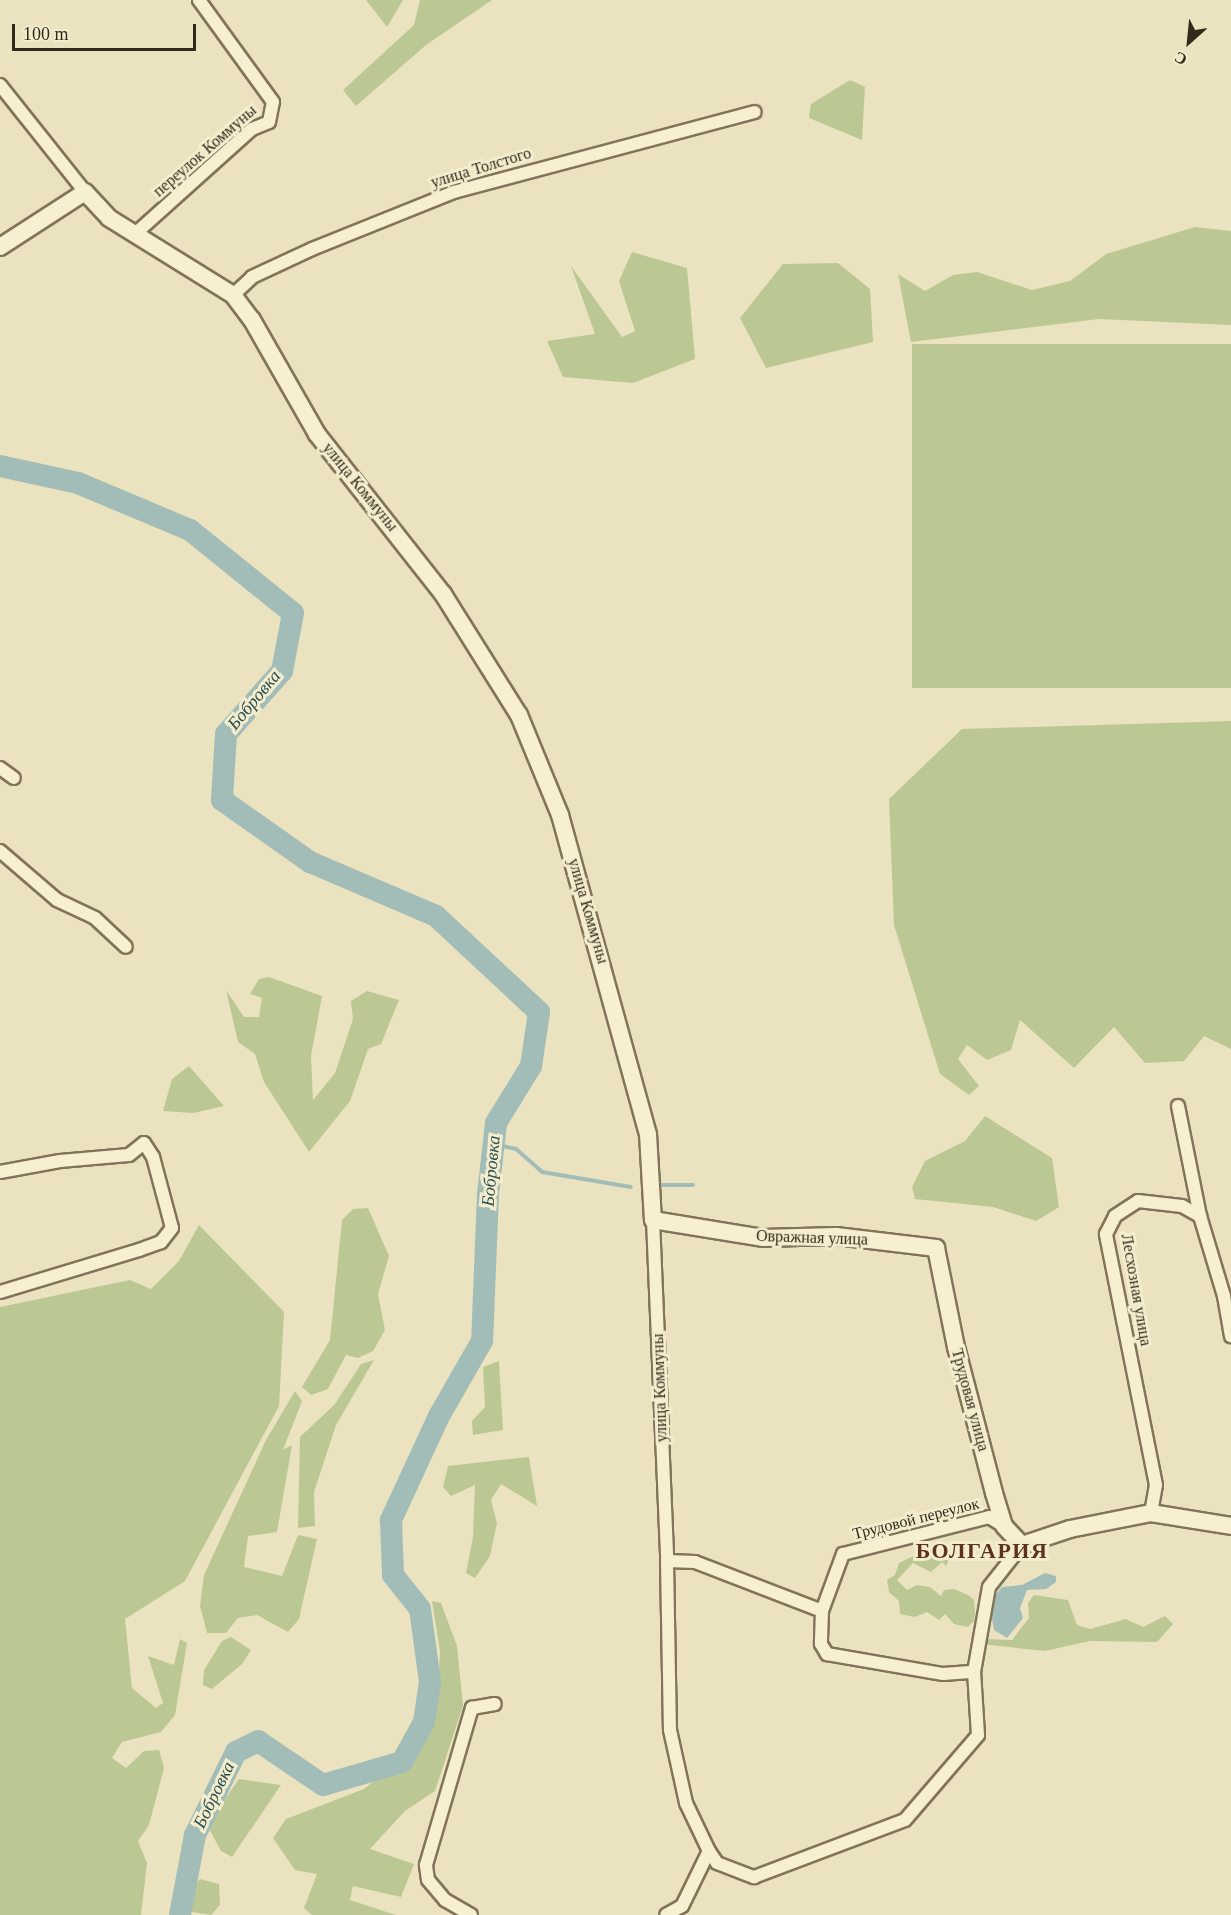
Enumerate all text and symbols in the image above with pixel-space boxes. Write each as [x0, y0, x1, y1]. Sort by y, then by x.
scale bar [15, 12, 200, 50]
north arrow [1159, 12, 1219, 72]
text: 100 m [23, 24, 69, 44]
text: С [1172, 48, 1190, 69]
street label: переулок Коммуны [149, 101, 261, 201]
street label: улица Толстого [429, 144, 533, 192]
street label: улица Коммуны [318, 439, 402, 535]
water label: Бобровка [223, 666, 285, 734]
street label: улица Коммуны [564, 856, 612, 966]
water label: Бобровка [477, 1135, 505, 1207]
street label: Овражная улица [756, 1226, 868, 1250]
street label: Лесхозная улица [1117, 1233, 1155, 1347]
street label: улица Коммуны [649, 1333, 671, 1443]
street label: Трудовая улица [947, 1347, 993, 1453]
street label: Трудовой переулок [851, 1494, 981, 1544]
district label: БОЛГАРИЯ [916, 1538, 1048, 1564]
water label: Бобровка [189, 1758, 239, 1832]

